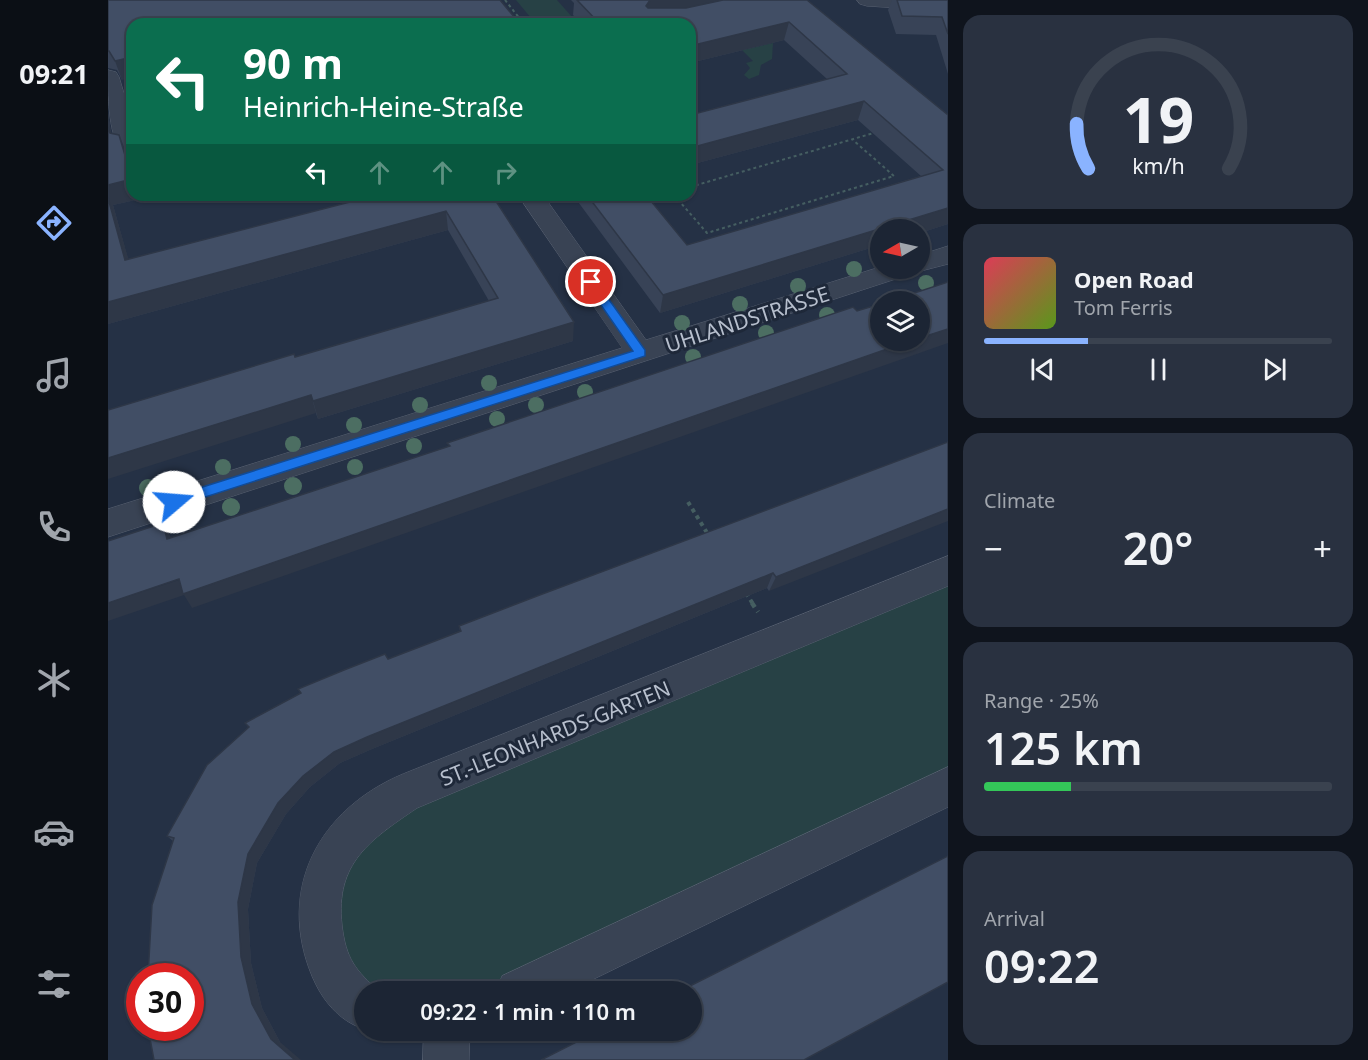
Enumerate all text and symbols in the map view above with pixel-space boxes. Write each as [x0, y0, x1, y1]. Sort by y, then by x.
text: 90 m [243, 34, 343, 91]
icon: left [144, 42, 222, 120]
text: 09:21 [19, 55, 89, 92]
text: 19 [1122, 76, 1194, 161]
text: Heinrich-Heine-Straße [243, 88, 524, 125]
text: km/h [1132, 151, 1184, 180]
icon: left [300, 156, 333, 189]
icon: ahead [363, 156, 396, 189]
icon: ahead [426, 156, 459, 189]
icon: right [489, 156, 522, 189]
icon: directions [33, 202, 75, 244]
north arrow [870, 219, 930, 279]
map controls [870, 219, 930, 351]
pin [565, 256, 616, 307]
text: Open Road [1074, 264, 1194, 294]
icon: arrive [574, 265, 607, 298]
street label: UHLANDSTRASSE [661, 279, 833, 359]
button: layers [870, 291, 930, 351]
text: Tom Ferris [1074, 294, 1173, 321]
icon: previous [1026, 353, 1059, 386]
icon: pause [1142, 353, 1175, 386]
icon: next [1258, 353, 1291, 386]
icon: music [33, 354, 75, 396]
position arrow [142, 470, 206, 534]
text: Climate [984, 487, 1055, 514]
icon: phone [33, 506, 75, 548]
text: 20° [1123, 517, 1193, 578]
text: − [984, 526, 1003, 571]
text: + [1313, 526, 1332, 571]
icon: climate [33, 659, 75, 701]
street label: ST.-LEONHARDS-GARTEN [436, 674, 674, 792]
text: Range · 25% [984, 687, 1099, 714]
text: 125 km [984, 717, 1143, 778]
icon: car [33, 811, 75, 853]
text: Arrival [984, 905, 1045, 932]
text: 09:22 [984, 935, 1099, 996]
icon: filters [33, 963, 75, 1005]
speed limit sign: 30 [126, 963, 204, 1041]
text: 09:22 · 1 min · 110 m [420, 996, 636, 1026]

